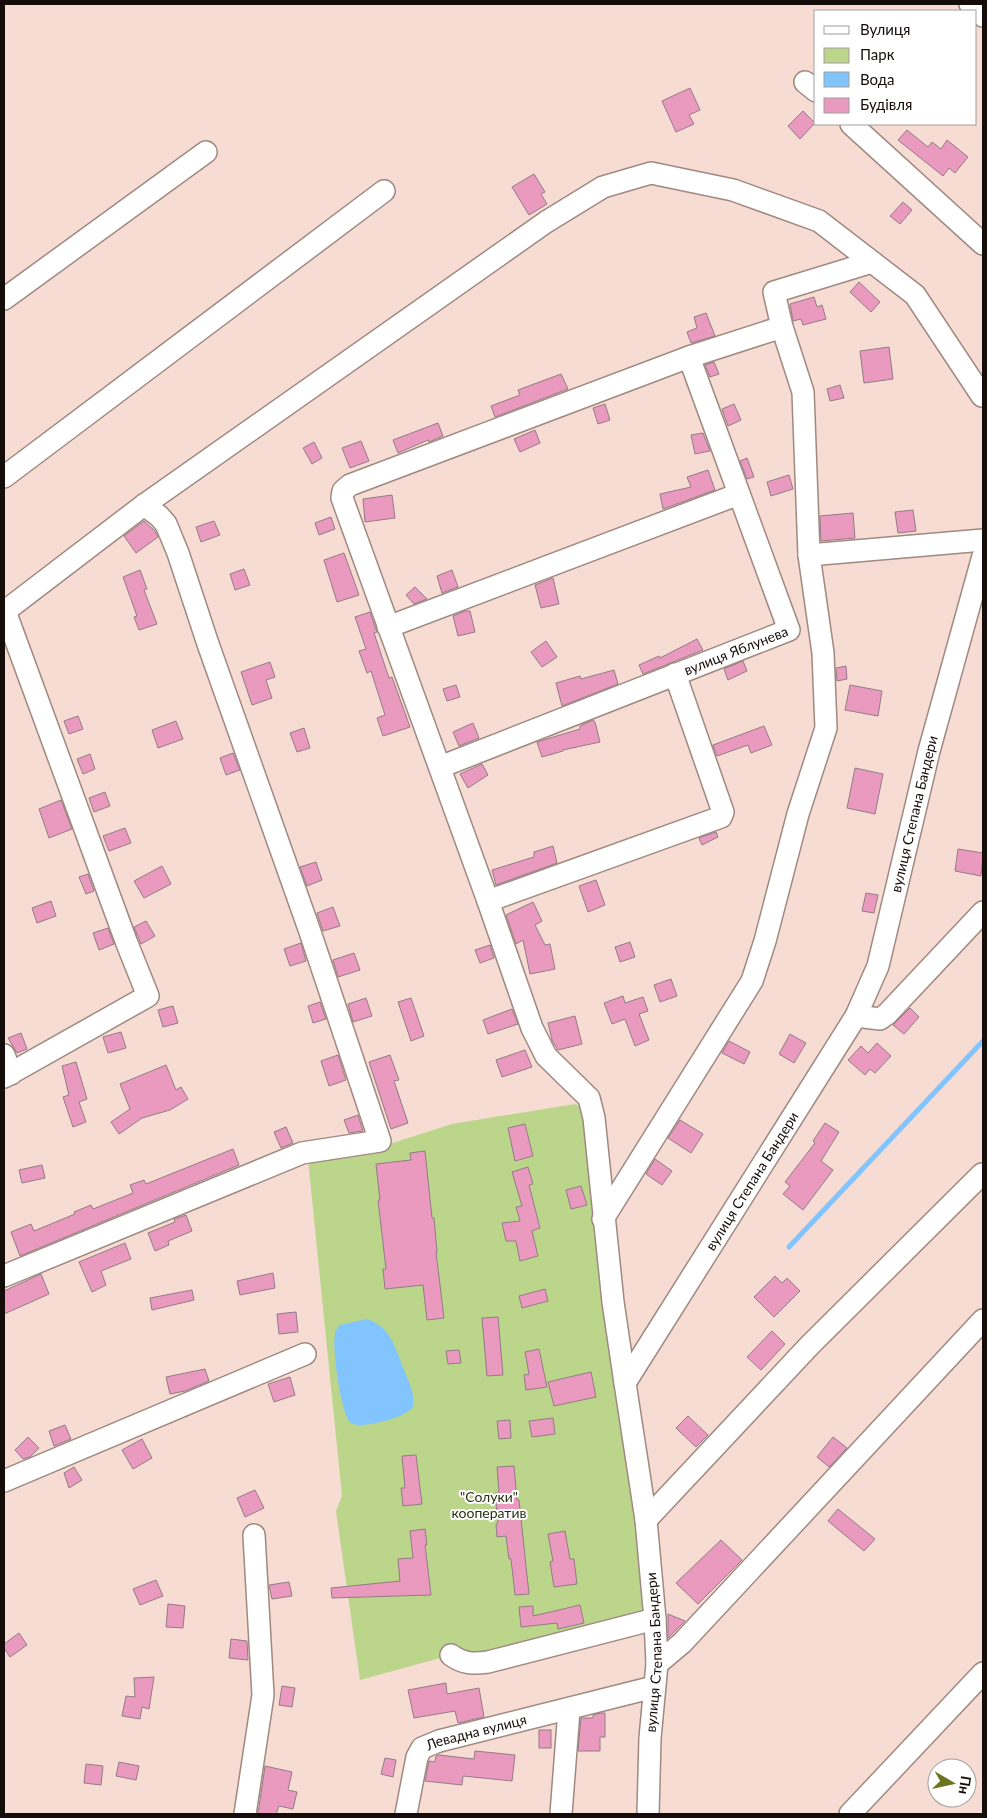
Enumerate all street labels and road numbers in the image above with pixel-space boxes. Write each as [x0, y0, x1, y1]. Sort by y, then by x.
street label: вулиця Яблунева [681, 622, 790, 678]
street label: вулиця Степана Бандери [887, 734, 941, 894]
street label: вулиця Степана Бандери [702, 1108, 802, 1253]
street label: вулиця Степана Бандери [642, 1572, 665, 1733]
street label: Левадна вулиця [422, 1710, 528, 1754]

